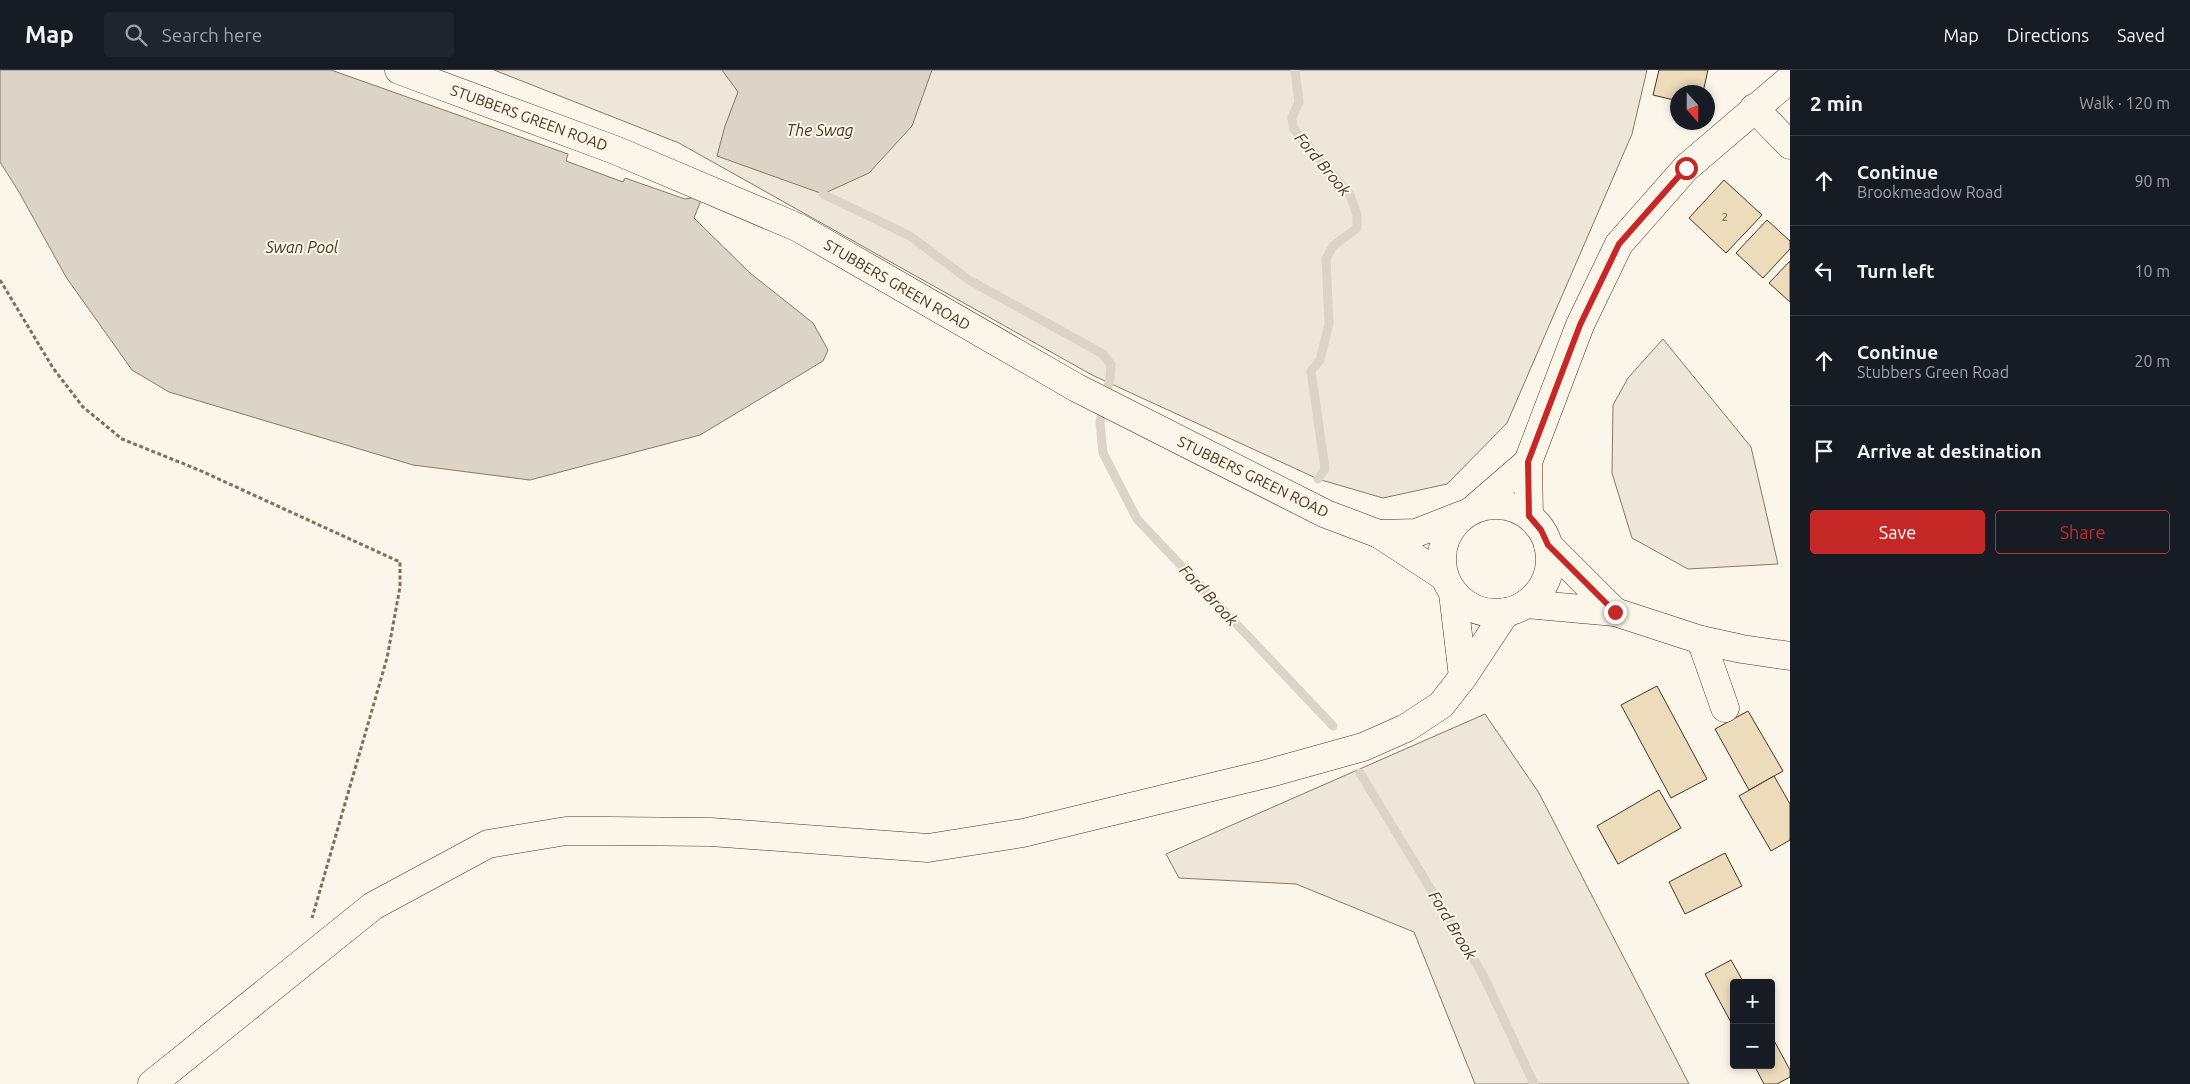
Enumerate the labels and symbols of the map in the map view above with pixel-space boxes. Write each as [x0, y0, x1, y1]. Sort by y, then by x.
street label: STUBBERS GREEN ROAD [448, 81, 610, 154]
north arrow [1670, 85, 1715, 130]
water label: The Swag [787, 121, 854, 139]
water label: Ford Brook [1291, 129, 1355, 200]
route start [1675, 157, 1698, 180]
house number: 2 [1722, 210, 1728, 223]
street label: STUBBERS GREEN ROAD [821, 236, 973, 333]
water label: Swan Pool [265, 238, 339, 256]
street label: STUBBERS GREEN ROAD [1175, 433, 1332, 521]
water label: Ford Brook [1176, 561, 1242, 630]
route end [1604, 601, 1627, 624]
water label: Ford Brook [1425, 887, 1481, 963]

